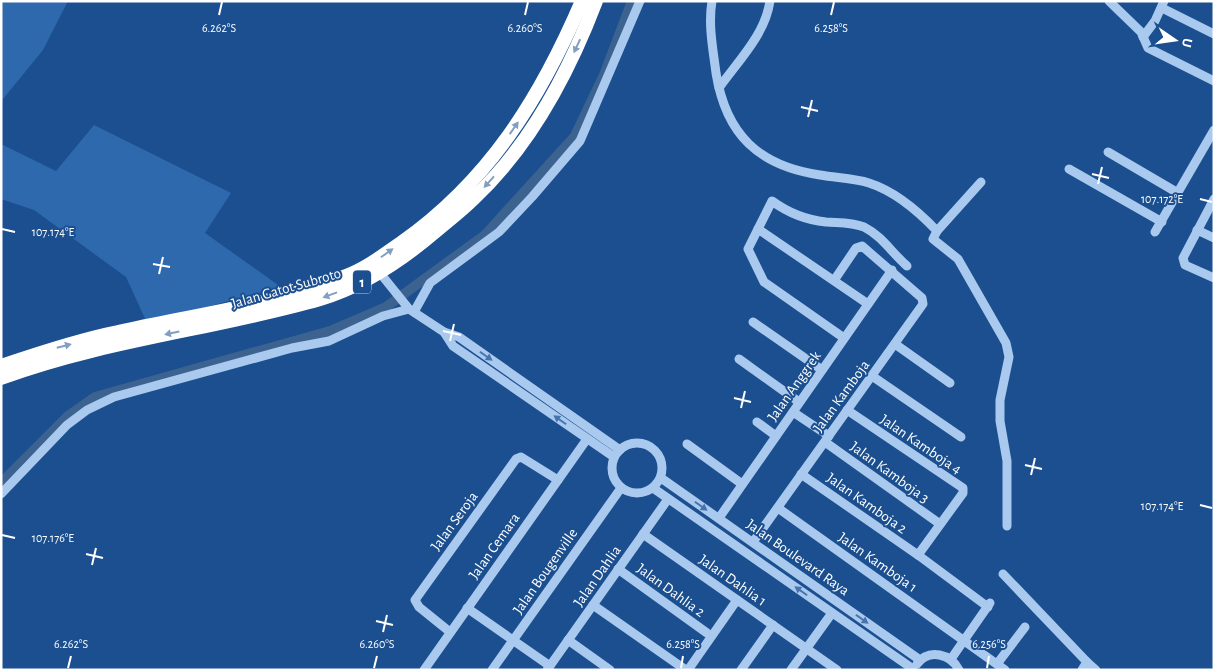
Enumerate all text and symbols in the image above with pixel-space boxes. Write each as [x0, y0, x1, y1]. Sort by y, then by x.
north arrow [1150, 15, 1200, 65]
text: 6.262°S [202, 22, 236, 34]
text: 6.260°S [507, 22, 543, 34]
text: 6.258°S [814, 22, 848, 34]
text: U [1179, 37, 1195, 49]
one-way arrow [572, 39, 580, 53]
one-way arrow [509, 121, 519, 135]
one-way arrow [483, 175, 495, 187]
text: 107.172°E [1141, 193, 1183, 205]
text: 107.174°E [32, 226, 74, 238]
one-way arrow [380, 248, 394, 258]
street label: Jalan Gatot Subroto [230, 266, 343, 311]
road number: 1 [353, 270, 371, 294]
one-way arrow [322, 292, 337, 299]
one-way arrow [163, 330, 179, 338]
one-way arrow [57, 341, 72, 349]
street label: Jalan Anggrek [765, 349, 824, 424]
one-way arrow [479, 351, 493, 361]
street label: Jalan Kamboja [810, 358, 872, 435]
street label: Jalan Kamboja 4 [877, 412, 964, 477]
one-way arrow [553, 415, 566, 425]
street label: Jalan Kamboja 3 [847, 439, 932, 506]
street label: Jalan Kamboja 2 [824, 470, 910, 537]
street label: Jalan Seroja [428, 489, 481, 554]
text: 107.174°E [1141, 500, 1183, 512]
one-way arrow [694, 501, 708, 511]
street label: Jalan Cemara [466, 510, 523, 582]
street label: Jalan Boulevard Raya [744, 516, 852, 598]
street label: Jalan Bougenville [510, 526, 581, 617]
street label: Jalan Kamboja 1 [836, 530, 920, 595]
text: 107.176°E [32, 532, 74, 544]
street label: Jalan Dahlia [571, 543, 624, 610]
street label: Jalan Dahlia 1 [696, 552, 769, 609]
street label: Jalan Dahlia 2 [634, 561, 708, 620]
one-way arrow [794, 586, 808, 596]
one-way arrow [856, 614, 869, 624]
text: 6.262°S [54, 638, 88, 650]
text: 6.260°S [359, 638, 395, 650]
text: 6.258°S [666, 638, 700, 650]
text: 6.256°S [972, 638, 1006, 650]

